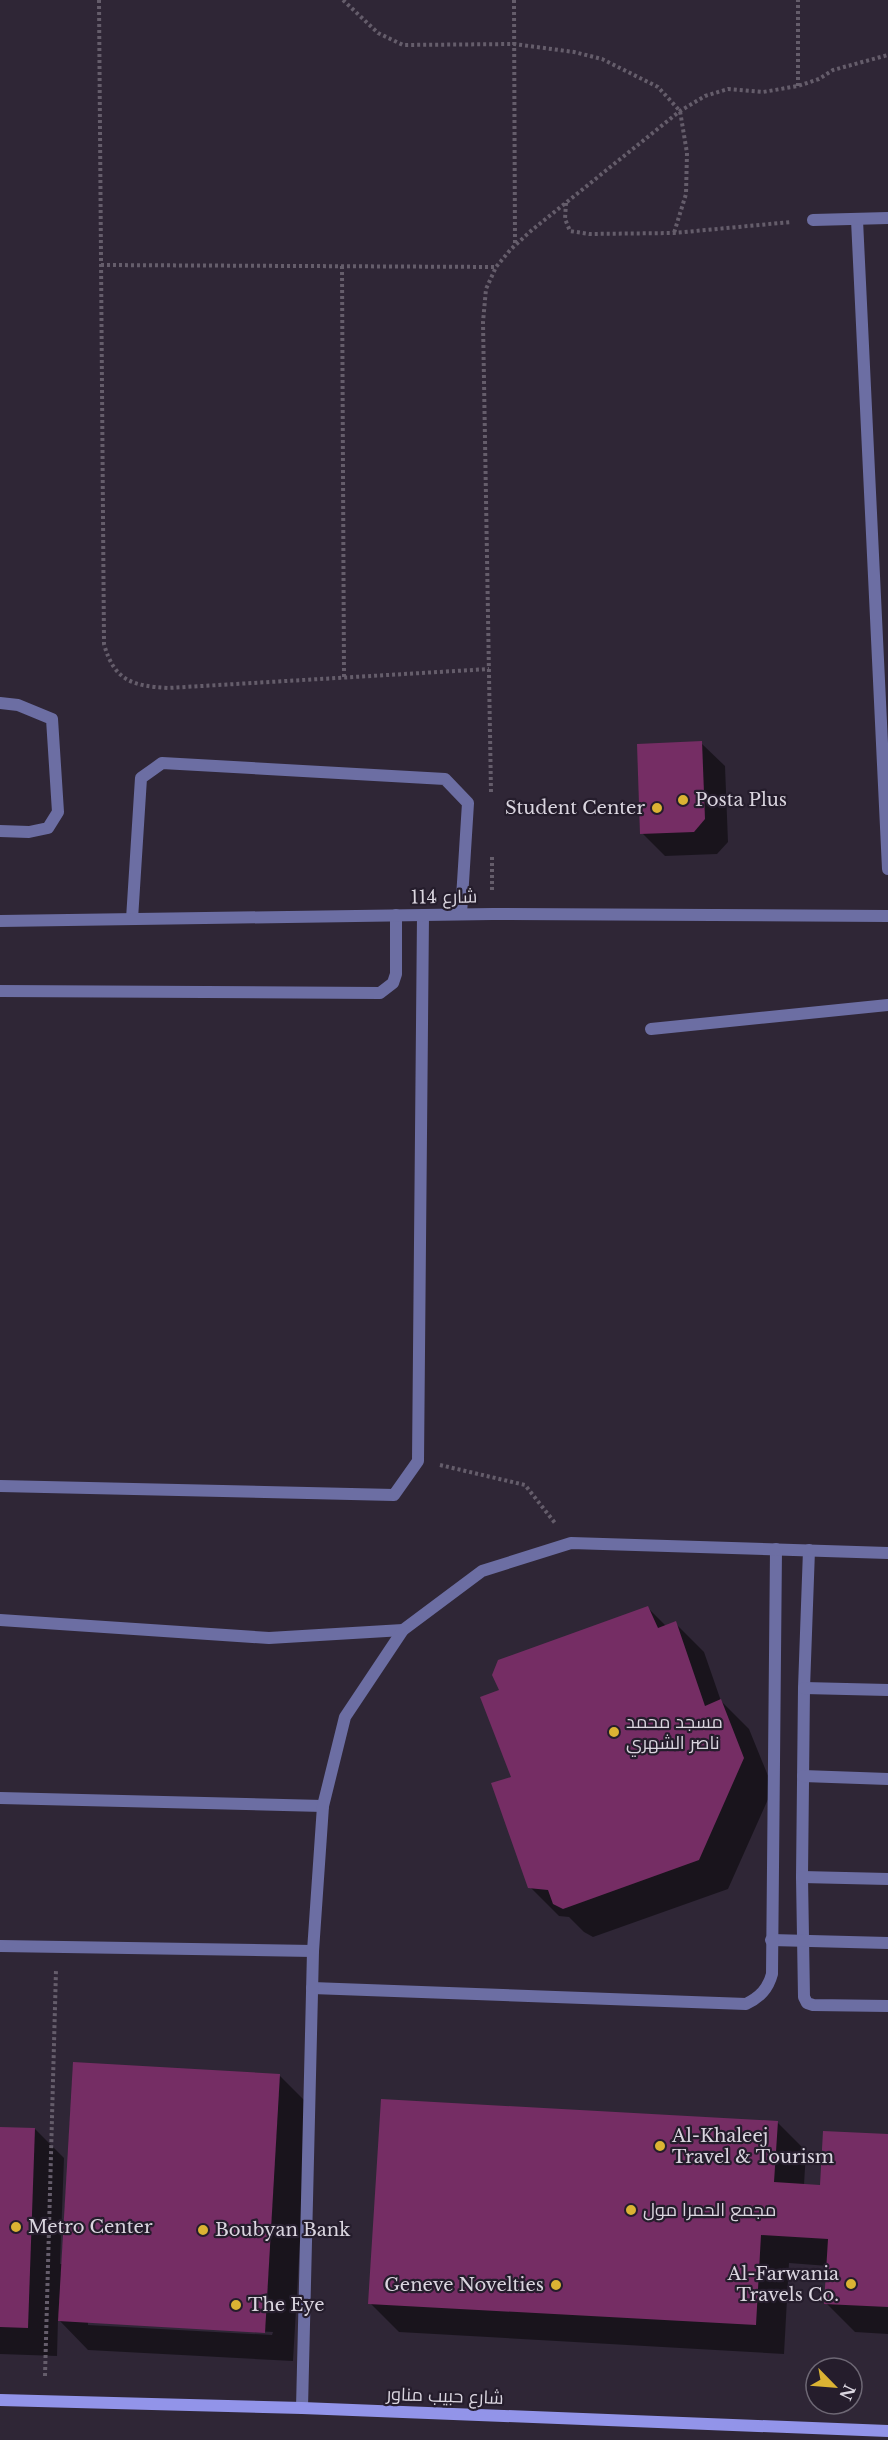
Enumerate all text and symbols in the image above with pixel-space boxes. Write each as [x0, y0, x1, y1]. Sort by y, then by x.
place label: Posta Plus [695, 789, 787, 811]
marker: Posta Plus [676, 793, 690, 807]
place label: Student Center [505, 797, 645, 819]
marker: Student Center [650, 801, 664, 815]
street label: شارع 114 [410, 885, 478, 910]
place label: مسجد محمد ناصر الشهري [626, 1711, 723, 1757]
marker: مسجد محمد ناصر الشهري [607, 1725, 621, 1739]
place label: Al-Khaleej Travel & Tourism [671, 2125, 834, 2168]
marker: Al-Khaleej Travel & Tourism [653, 2139, 667, 2153]
place label: مجمع الحمرا مول [643, 2199, 776, 2222]
marker: مجمع الحمرا مول [624, 2203, 638, 2217]
place label: Metro Center [28, 2216, 153, 2238]
place label: Boubyan Bank [215, 2219, 350, 2241]
marker: Metro Center [9, 2220, 23, 2234]
marker: Boubyan Bank [196, 2223, 210, 2237]
place label: Al-Farwania Travels Co. [727, 2263, 839, 2306]
place label: Geneve Novelties [384, 2274, 544, 2296]
marker: Al-Farwania Travels Co. [844, 2277, 858, 2291]
marker: Geneve Novelties [549, 2278, 563, 2292]
place label: The Eye [248, 2294, 324, 2316]
marker: The Eye [229, 2298, 243, 2312]
north arrow [804, 2356, 864, 2416]
text: N [835, 2381, 860, 2403]
street label: شارع حبيب مناور [385, 2383, 504, 2410]

